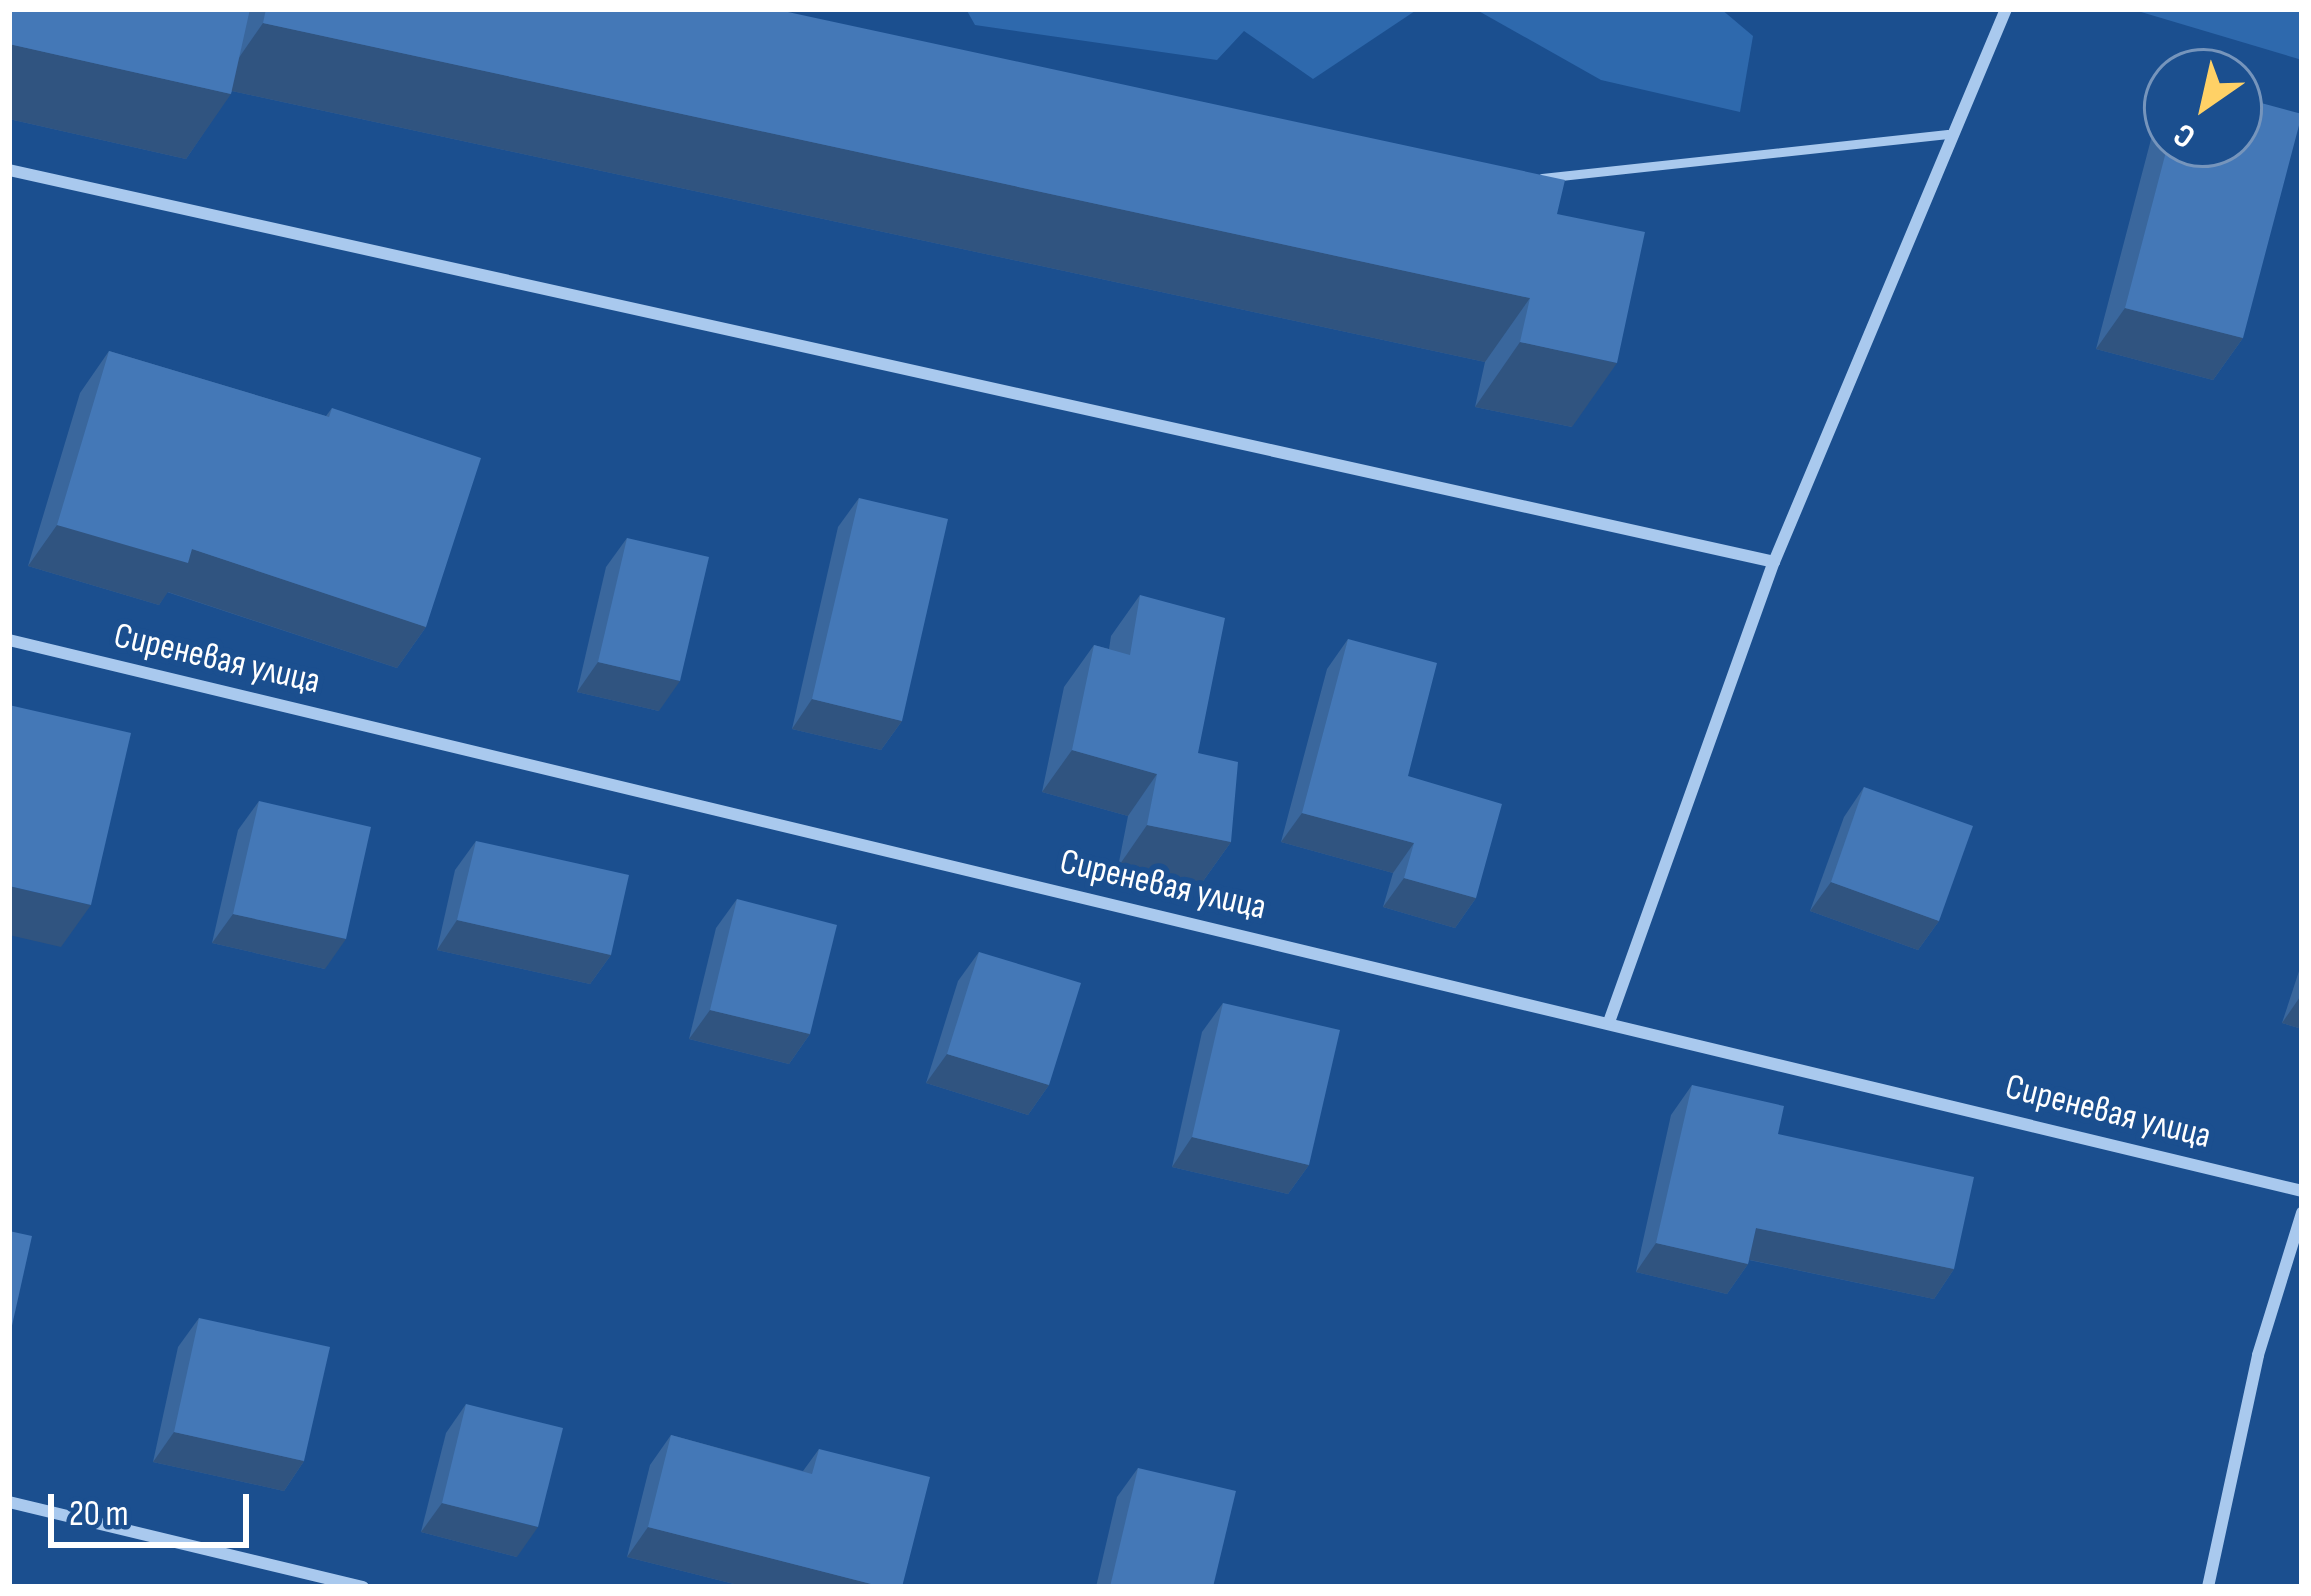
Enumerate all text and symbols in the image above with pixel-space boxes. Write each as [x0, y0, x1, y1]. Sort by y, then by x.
north arrow [2143, 48, 2263, 168]
text: С [2166, 114, 2203, 157]
street label: Сиреневая улица [110, 614, 324, 704]
street label: Сиреневая улица [1056, 840, 1270, 930]
street label: Сиреневая улица [2001, 1066, 2215, 1158]
scale bar [54, 1470, 255, 1544]
text: 20 m [69, 1493, 129, 1536]

